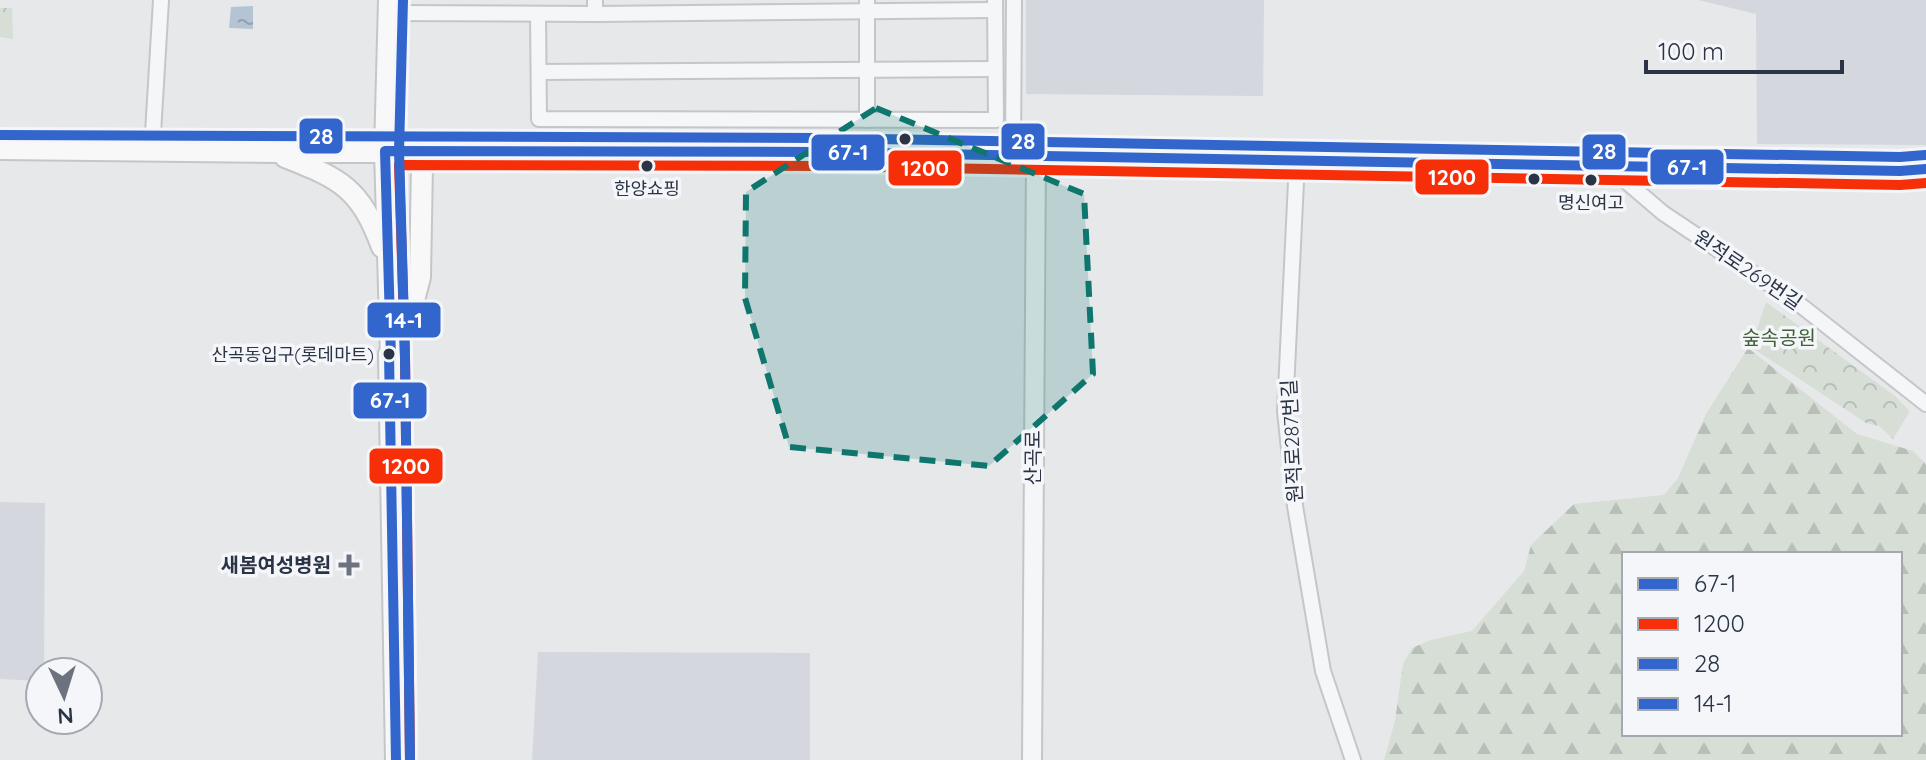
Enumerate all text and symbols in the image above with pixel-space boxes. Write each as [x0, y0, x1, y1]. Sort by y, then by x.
scale bar [1646, 24, 1842, 74]
text: 100 m [1658, 36, 1724, 66]
line badge: 28 [298, 117, 344, 155]
text: 28 [309, 122, 333, 150]
line badge: 28 [1000, 122, 1046, 161]
text: 28 [1011, 127, 1035, 155]
unlabelled marker [897, 131, 913, 147]
line badge: 67-1 [810, 133, 886, 172]
line badge: 28 [1581, 133, 1627, 171]
text: 28 [1592, 137, 1616, 165]
text: 67-1 [828, 138, 868, 166]
line badge: 67-1 [1649, 148, 1725, 186]
line badge: 1200 [887, 149, 963, 187]
text: 67-1 [1667, 153, 1707, 181]
text: 1200 [901, 154, 949, 182]
marker: 한양쇼핑 [639, 158, 655, 174]
line badge: 1200 [1414, 158, 1490, 196]
text: 1200 [1428, 163, 1476, 191]
unlabelled marker [1526, 171, 1542, 187]
marker: 명신여고 [1583, 172, 1599, 188]
place label: 한양쇼핑 [614, 177, 680, 200]
place label: 명신여고 [1558, 191, 1624, 214]
street label: 원적로269번길 [1689, 224, 1807, 315]
line badge: 14-1 [366, 301, 442, 339]
text: 14-1 [385, 306, 423, 334]
park label: 숲속공원 [1742, 325, 1816, 350]
place label: 산곡동입구(롯데마트) [211, 343, 374, 366]
marker: 산곡동입구(롯데마트) [381, 346, 397, 362]
street label: 원적로287번길 [1276, 379, 1307, 503]
line badge: 67-1 [352, 381, 428, 420]
text: 67-1 [370, 386, 410, 414]
street label: 산곡로 [1020, 430, 1045, 486]
line badge: 1200 [368, 447, 444, 485]
text: 1200 [382, 452, 430, 480]
place label: 새봄여성병원 [221, 552, 331, 577]
legend [1622, 552, 1902, 736]
marker: 새봄여성병원 [338, 554, 360, 576]
text: 67-1 [1694, 568, 1736, 598]
text: 1200 [1694, 608, 1745, 638]
text: 28 [1694, 648, 1720, 678]
north arrow [24, 656, 104, 736]
text: 14-1 [1694, 688, 1732, 718]
text: N [56, 701, 74, 730]

